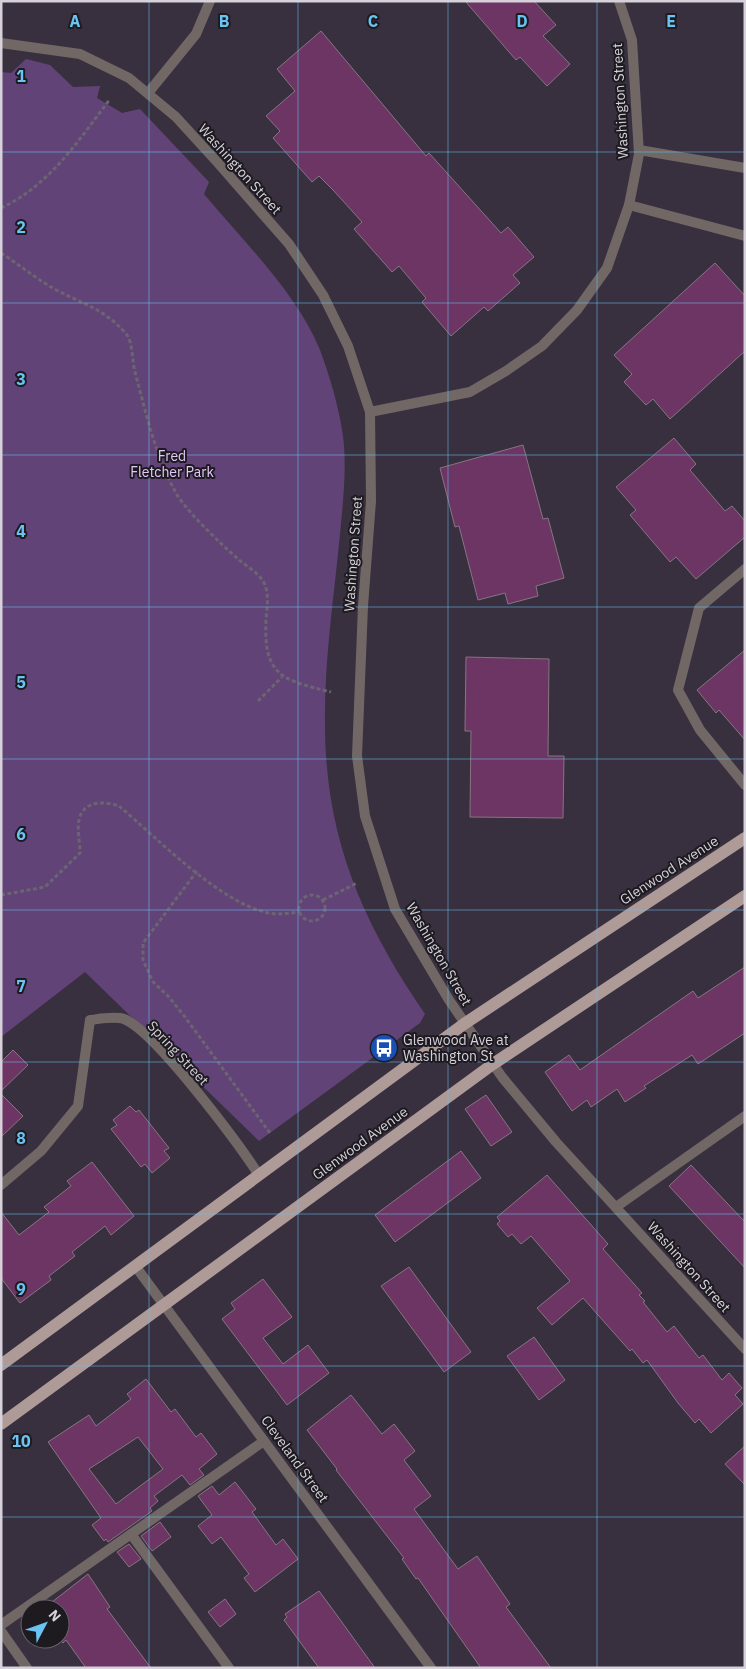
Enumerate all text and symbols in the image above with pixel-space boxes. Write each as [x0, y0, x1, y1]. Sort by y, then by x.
text: A [70, 11, 81, 31]
text: B [219, 11, 230, 31]
text: C [368, 11, 378, 31]
text: D [516, 11, 528, 31]
text: E [666, 11, 676, 31]
street label: Washington Street [608, 43, 632, 159]
text: 1 [16, 66, 26, 86]
street label: Washington Street [195, 120, 285, 218]
text: 2 [16, 217, 26, 237]
text: 3 [16, 369, 26, 389]
park label: Fred Fletcher Park [130, 447, 214, 481]
street label: Washington Street [340, 496, 366, 612]
text: 4 [16, 521, 26, 541]
text: 5 [16, 672, 26, 692]
text: 6 [16, 824, 26, 844]
street label: Glenwood Avenue [616, 831, 722, 908]
street label: Washington Street [402, 899, 476, 1009]
text: 7 [16, 976, 26, 996]
street label: Spring Street [143, 1017, 213, 1089]
place label: Glenwood Ave at Washington St [403, 1031, 509, 1065]
bus stop icon: Glenwood Ave at Washington St [369, 1033, 399, 1063]
street label: Glenwood Avenue [309, 1102, 412, 1184]
text: 8 [16, 1128, 26, 1148]
street label: Washington Street [644, 1218, 734, 1316]
text: 9 [16, 1279, 26, 1299]
street label: Cleveland Street [257, 1412, 333, 1506]
text: 10 [11, 1431, 31, 1451]
north arrow [20, 1599, 70, 1649]
text: N [45, 1606, 65, 1625]

